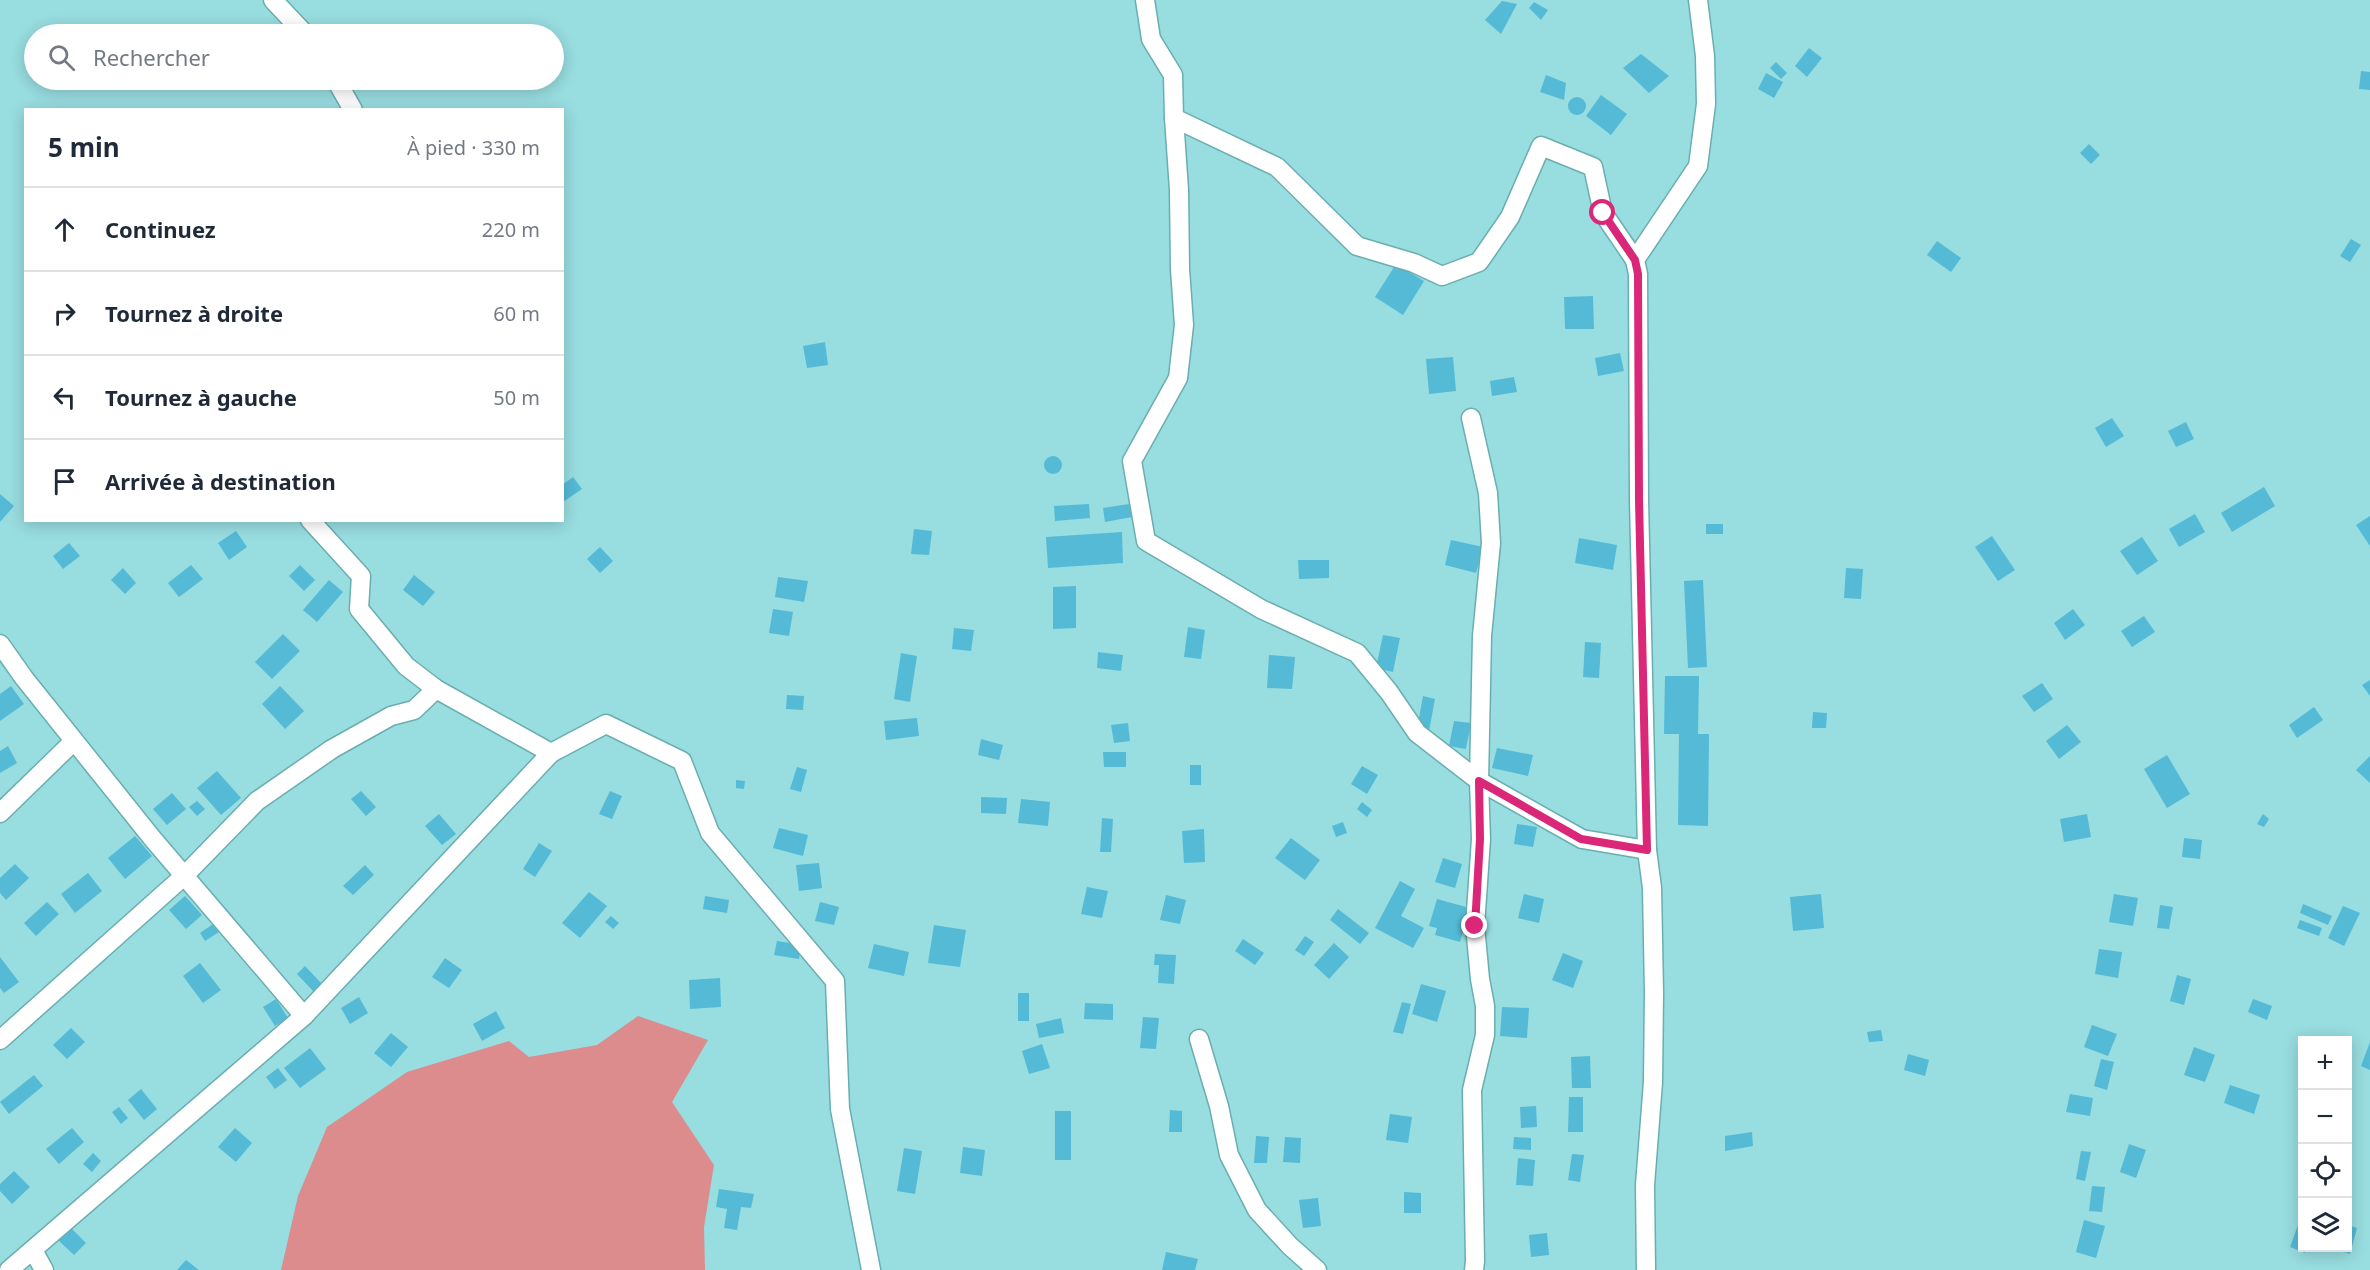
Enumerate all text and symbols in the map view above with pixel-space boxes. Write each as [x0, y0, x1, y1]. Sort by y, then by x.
search box [24, 24, 564, 90]
icon: search [45, 41, 78, 74]
text: Rechercher [93, 42, 210, 72]
text: 5 min [48, 129, 120, 165]
text: À pied · 330 m [407, 134, 540, 161]
route start [1589, 199, 1615, 225]
icon: ahead [48, 213, 81, 246]
text: Continuez [105, 214, 216, 244]
text: 220 m [482, 216, 540, 243]
icon: right [48, 297, 81, 330]
text: Tournez à droite [105, 298, 283, 328]
text: 60 m [493, 300, 540, 327]
icon: left [48, 381, 81, 414]
text: Tournez à gauche [105, 382, 297, 412]
text: 50 m [493, 384, 540, 411]
icon: arrive [48, 465, 81, 498]
text: Arrivée à destination [105, 466, 336, 496]
route end [1461, 912, 1487, 938]
map controls [2298, 1036, 2352, 1252]
button: + [2298, 1036, 2352, 1090]
button: − [2298, 1090, 2352, 1144]
button: locate [2298, 1144, 2352, 1198]
button: layers [2298, 1198, 2352, 1252]

